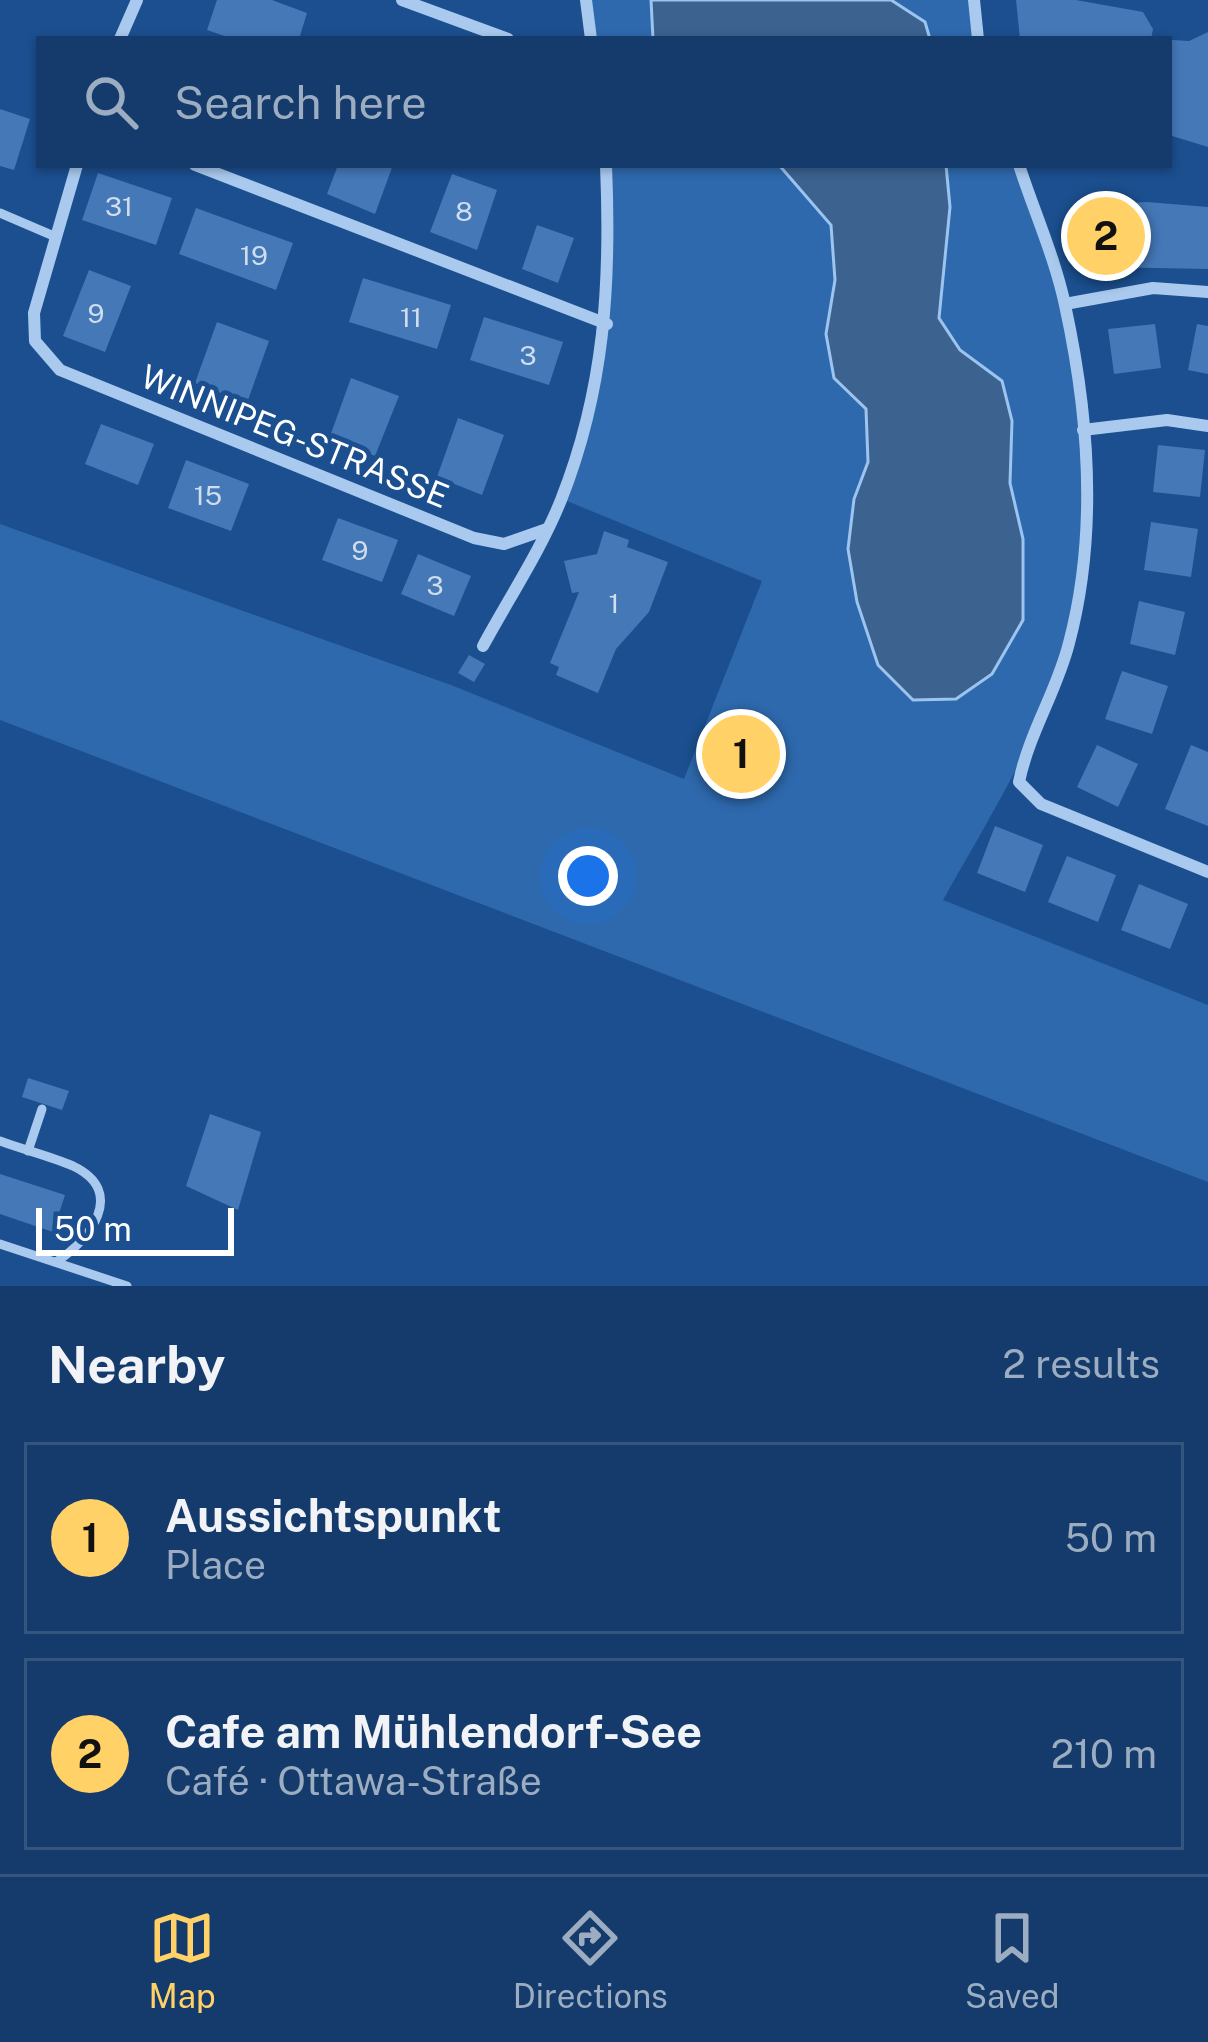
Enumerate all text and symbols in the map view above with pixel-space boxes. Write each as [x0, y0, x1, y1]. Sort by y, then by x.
search box [36, 36, 1172, 168]
icon: search [78, 69, 144, 135]
text: Search here [174, 76, 427, 129]
house number: 31 [105, 190, 133, 222]
pin: 2 [1067, 191, 1145, 281]
house number: 8 [455, 195, 473, 227]
house number: 19 [240, 239, 268, 271]
house number: 9 [88, 297, 104, 329]
house number: 11 [400, 301, 422, 333]
house number: 3 [519, 339, 537, 371]
street label: WINNIPEG-STRASSE [136, 357, 454, 515]
house number: 15 [194, 479, 222, 511]
house number: 9 [352, 534, 368, 566]
house number: 3 [426, 569, 444, 601]
house number: 1 [609, 587, 620, 619]
pin: 1 [702, 709, 780, 799]
your location [558, 846, 618, 906]
scale bar [36, 1202, 234, 1255]
text: 50 m [54, 1210, 132, 1248]
text: Nearby [48, 1335, 225, 1394]
text: 2 results [1003, 1341, 1160, 1387]
text: Aussichtspunkt [165, 1489, 501, 1542]
text: 1 [82, 1515, 98, 1561]
text: 50 m [1065, 1515, 1157, 1561]
text: Place [165, 1542, 266, 1588]
text: Cafe am Mühlendorf-See [165, 1705, 702, 1758]
text: 2 [78, 1731, 102, 1777]
text: 210 m [1051, 1731, 1157, 1777]
text: Café · Ottawa-Straße [165, 1758, 542, 1804]
tab: Map [149, 1905, 216, 2015]
tab: Directions [513, 1905, 668, 2015]
tab: Saved [965, 1905, 1059, 2015]

